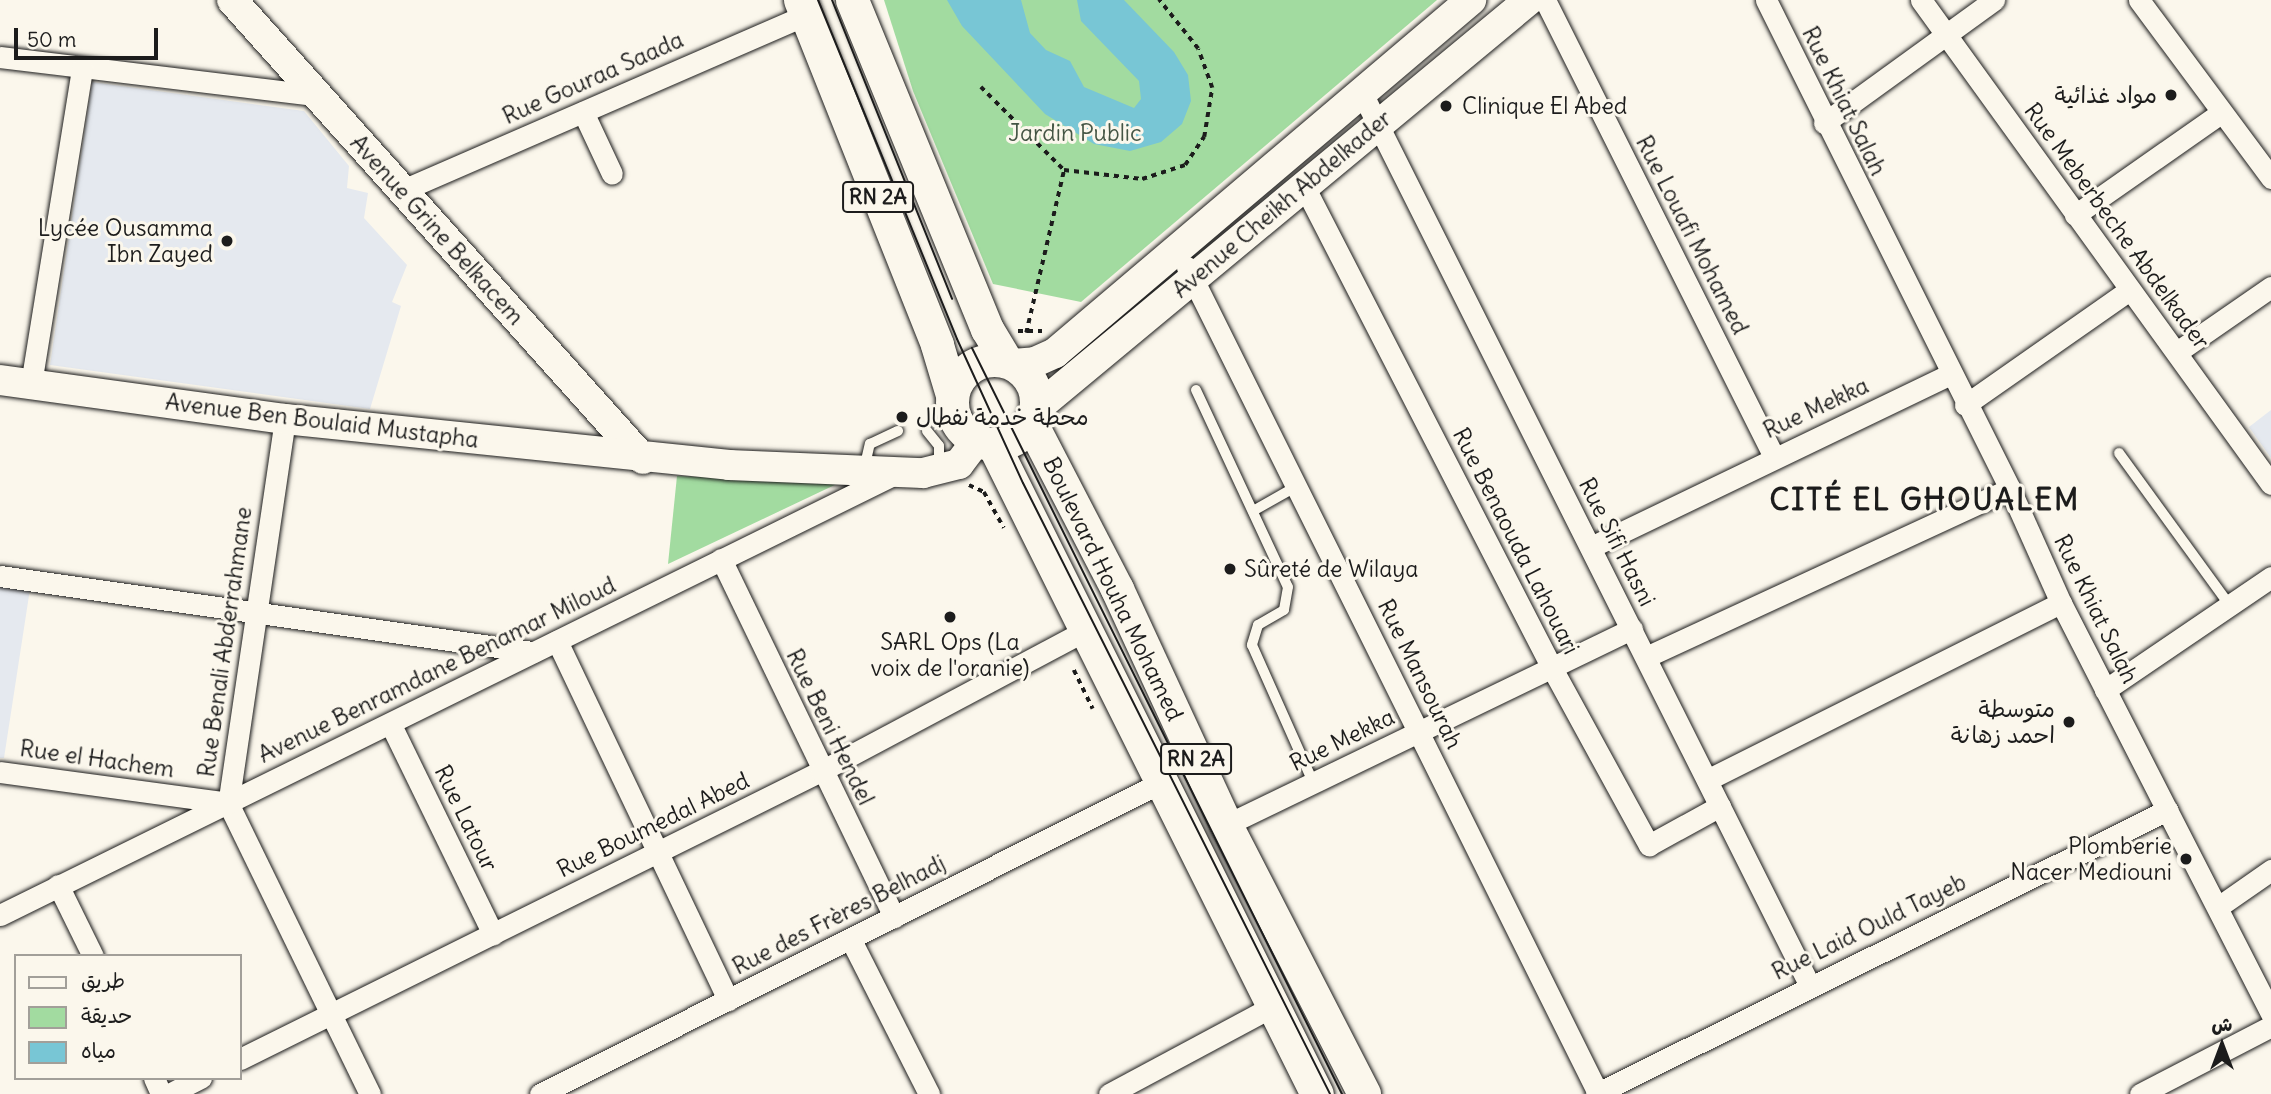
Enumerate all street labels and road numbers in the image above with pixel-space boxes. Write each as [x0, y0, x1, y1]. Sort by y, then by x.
street label: Rue Khiat Salah [1796, 22, 1892, 180]
street label: Rue Gouraa Saada [498, 26, 688, 130]
street label: Rue Meberbeche Abdelkader [2018, 98, 2216, 354]
street label: Avenue Cheikh Abdelkader [1167, 104, 1397, 304]
street label: Avenue Grine Belkacem [344, 129, 530, 331]
street label: Rue Louafi Mohamed [1630, 131, 1754, 339]
road number: RN 2A [841, 180, 915, 214]
street label: Rue Mekka [1759, 372, 1873, 444]
street label: Avenue Ben Boulaid Mustapha [164, 388, 480, 454]
street label: Rue Benaouda Lahouari [1447, 423, 1585, 659]
street label: Boulevard Houha Mohamed [1037, 453, 1189, 725]
street label: Rue Sifi Hasni [1573, 473, 1661, 611]
street label: Rue Benali Abderrahmane [192, 505, 258, 779]
street label: Rue Khiat Salah [2048, 530, 2144, 688]
street label: Avenue Benramdane Benamar Miloud [254, 571, 620, 769]
street label: Rue Mansourah [1372, 595, 1468, 753]
street label: Rue Beni Hendel [780, 645, 880, 809]
street label: Rue Mekka [1285, 703, 1399, 777]
street label: Rue el Hachem [18, 734, 176, 784]
road number: RN 2A [1159, 742, 1233, 776]
street label: Rue Latour [428, 760, 504, 876]
street label: Rue Boumedal Abed [552, 766, 754, 884]
street label: Rue des Frères Belhadj [728, 849, 950, 981]
street label: Rue Laid Ould Tayeb [1767, 868, 1971, 986]

